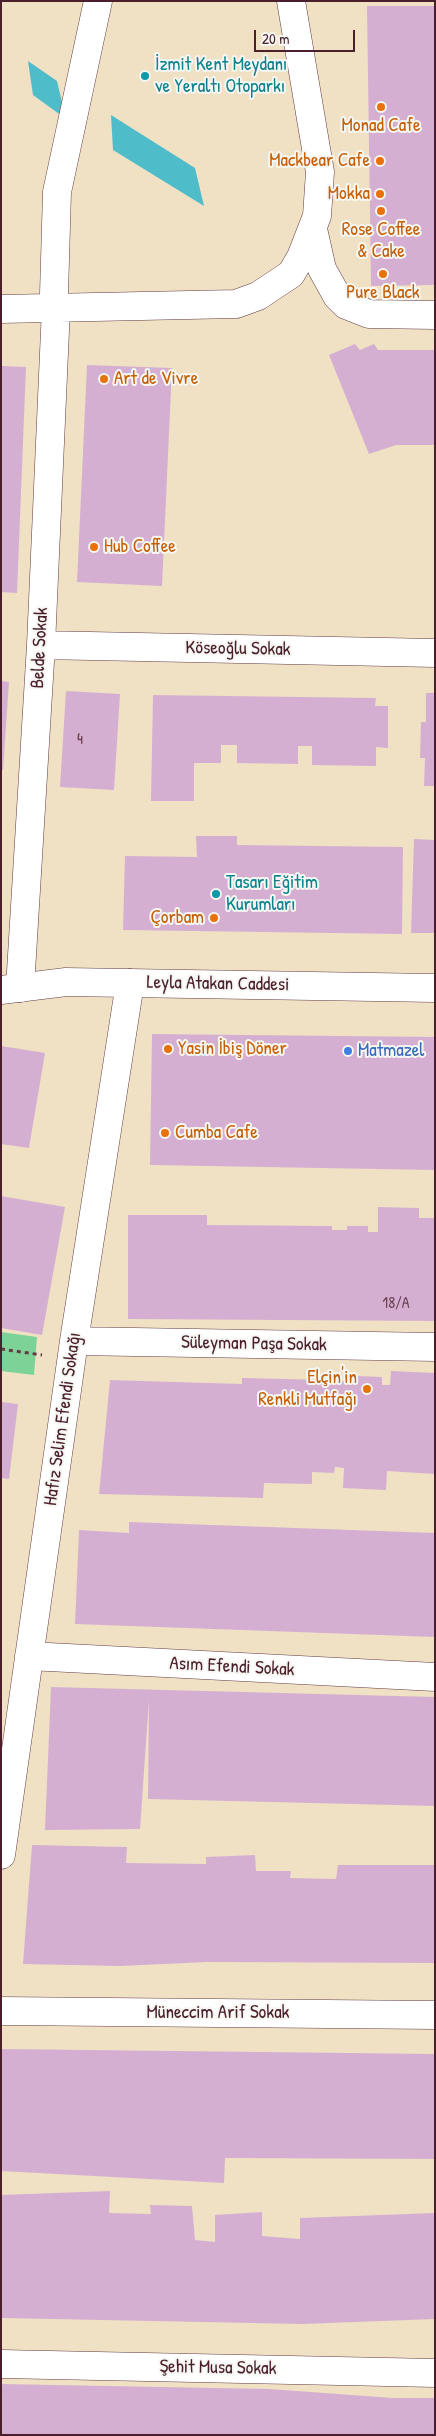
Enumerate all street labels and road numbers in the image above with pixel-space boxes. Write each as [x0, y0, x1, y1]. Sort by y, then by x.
street label: Belde Sokak [26, 607, 54, 689]
street label: Köseoğlu Sokak [185, 637, 291, 661]
street label: Leyla Atakan Caddesi [146, 971, 290, 997]
street label: Hafız Selim Efendi Sokağı [40, 1331, 86, 1507]
street label: Süleyman Paşa Sokak [181, 1331, 327, 1357]
street label: Asım Efendi Sokak [169, 1652, 295, 1682]
street label: Müneccim Arif Sokak [147, 2002, 289, 2024]
street label: Şehit Musa Sokak [159, 2356, 277, 2380]

